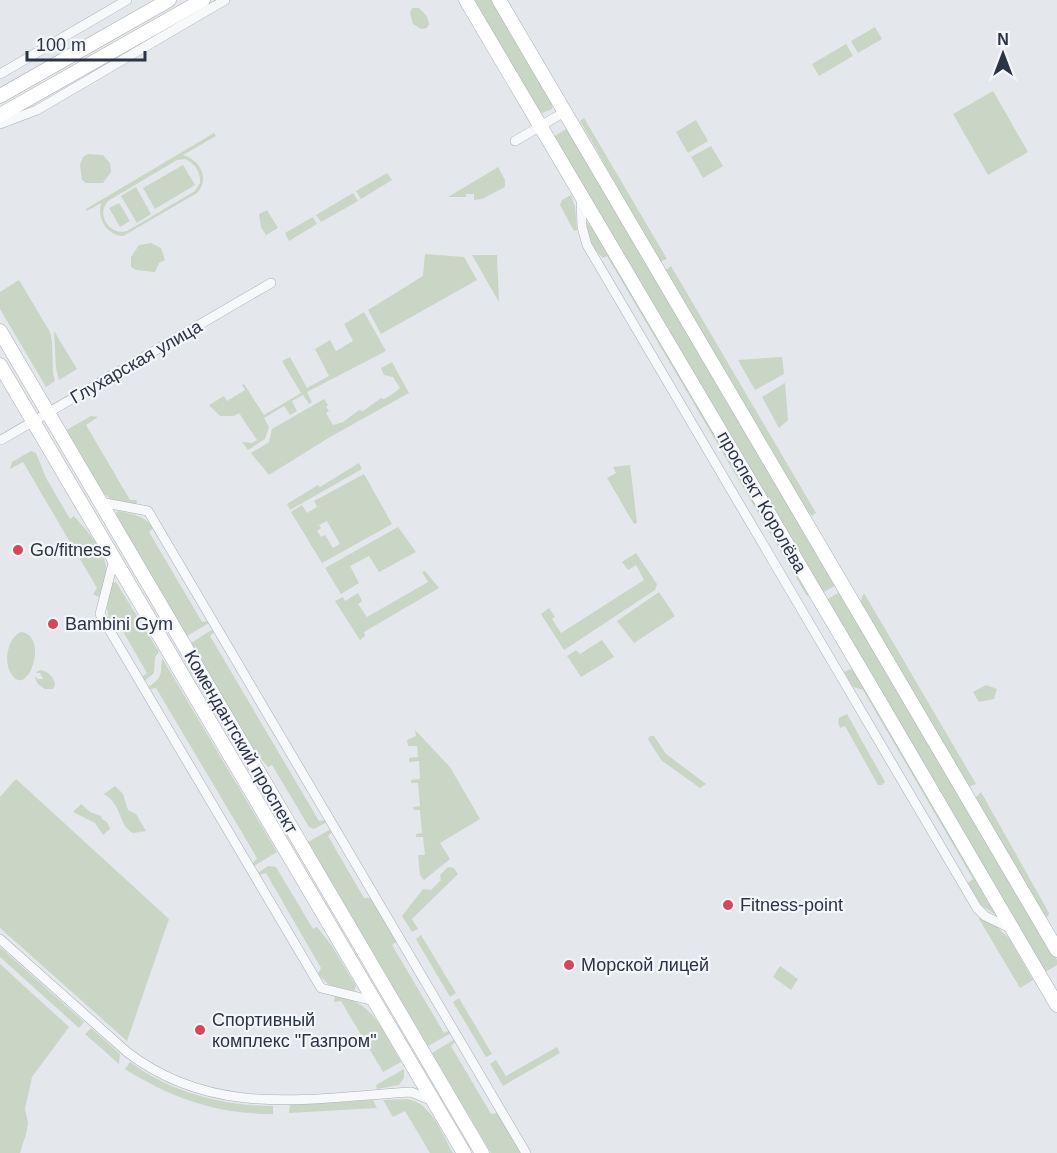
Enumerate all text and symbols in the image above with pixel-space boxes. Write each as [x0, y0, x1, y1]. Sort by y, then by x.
scale bar [27, 24, 146, 62]
north arrow [973, 24, 1033, 84]
text: N [997, 31, 1009, 48]
text: 100 m [36, 35, 86, 55]
street label: Глухарская улица [67, 316, 206, 408]
street label: проспект Королёва [713, 428, 811, 577]
place label: Go/fitness [30, 540, 111, 560]
marker: Go/fitness [11, 543, 25, 557]
place label: Bambini Gym [65, 614, 173, 634]
marker: Bambini Gym [46, 617, 60, 631]
street label: Комендантский проспект [180, 647, 302, 837]
place label: Fitness-point [740, 895, 843, 915]
marker: Fitness-point [721, 898, 735, 912]
place label: Морской лицей [581, 955, 709, 975]
marker: Морской лицей [562, 958, 576, 972]
place label: Спортивный комплекс "Газпром" [212, 1010, 377, 1051]
marker: Спортивный комплекс "Газпром" [193, 1023, 207, 1037]

